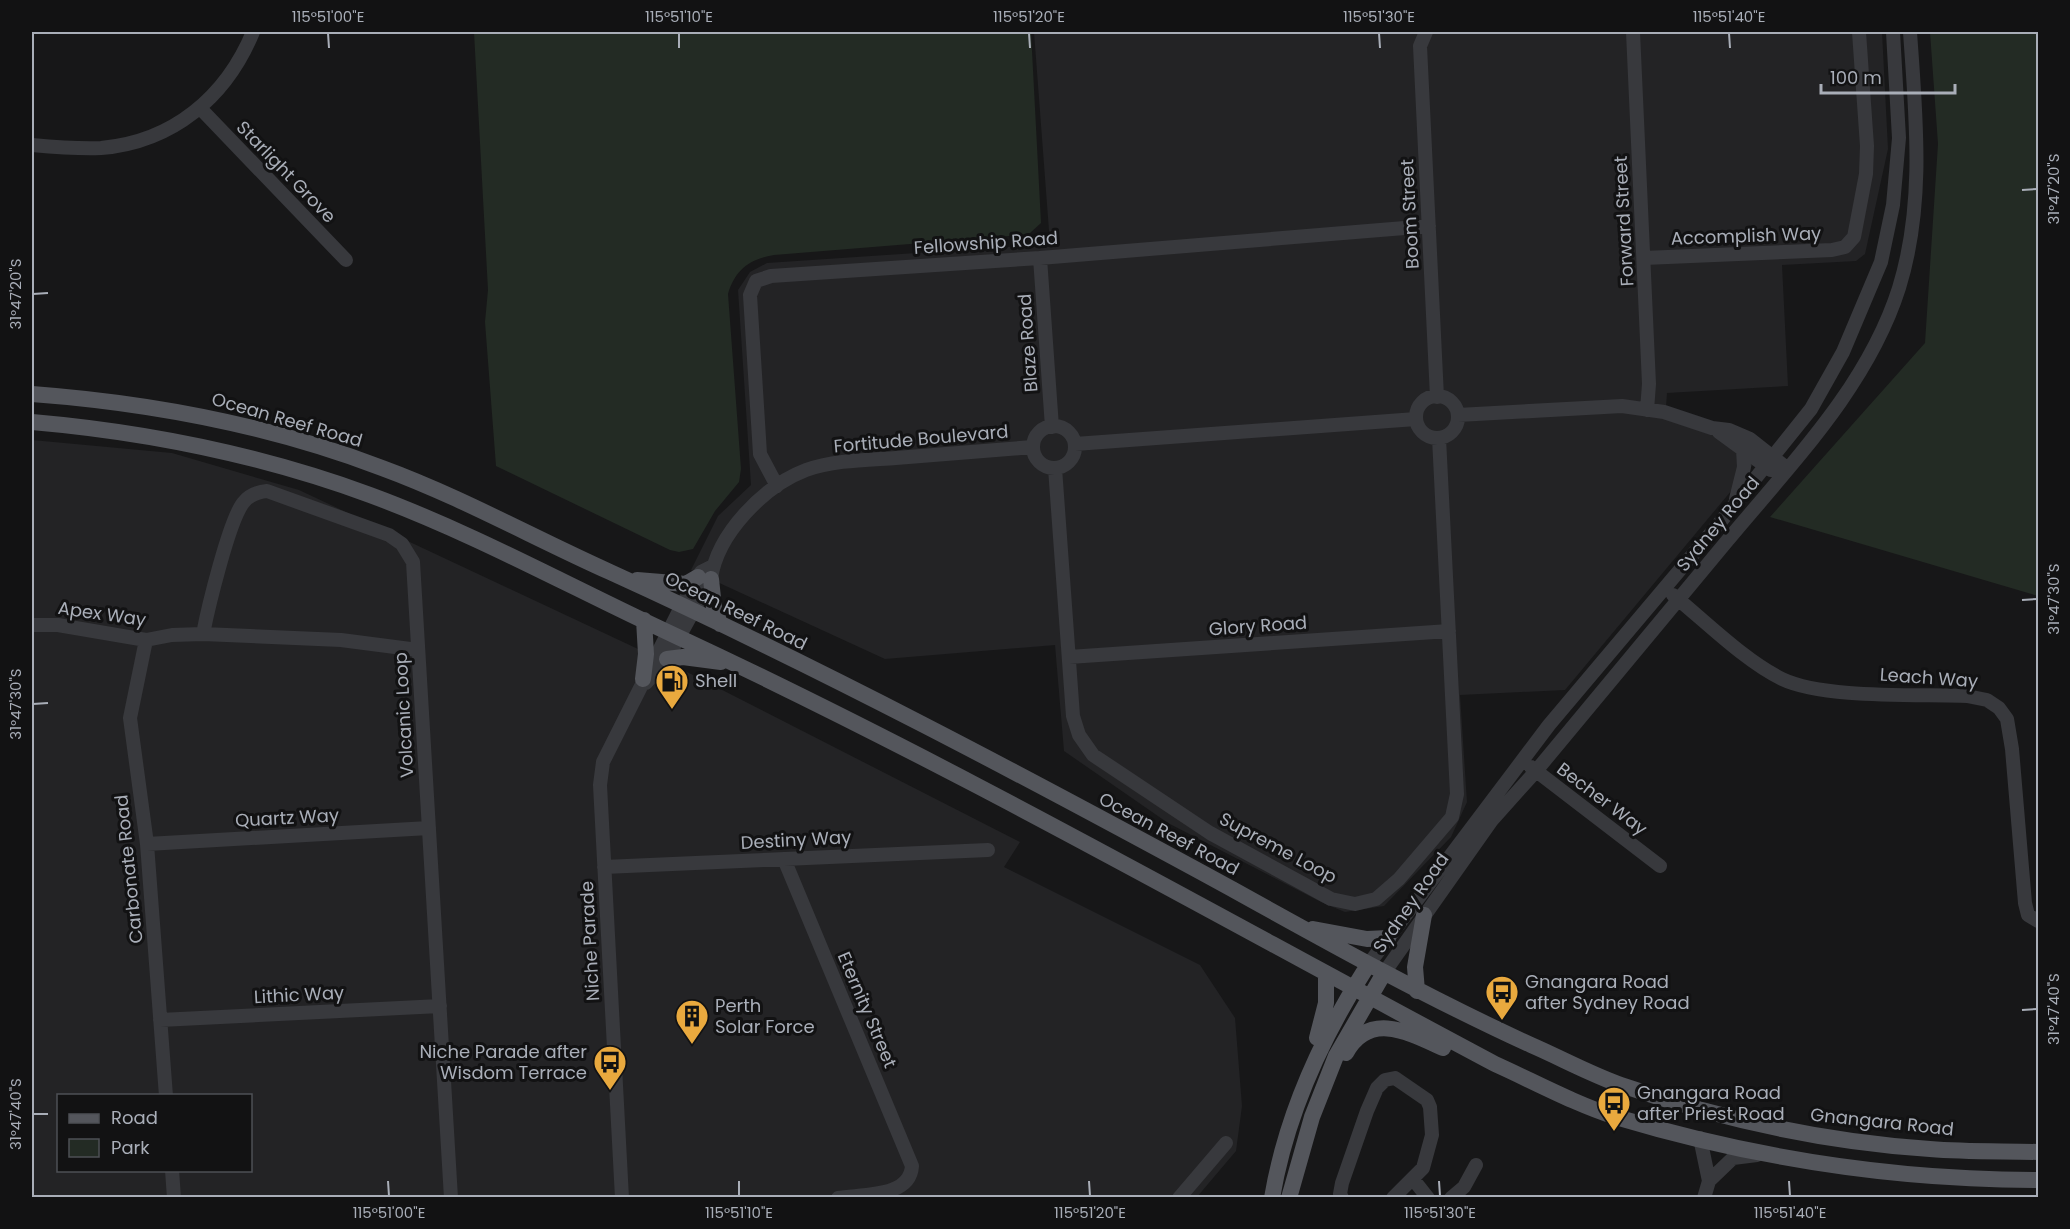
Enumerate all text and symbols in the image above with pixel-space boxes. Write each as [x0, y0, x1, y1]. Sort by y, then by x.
text: 115°51'00"E [292, 6, 364, 27]
text: 115°51'10"E [645, 6, 713, 27]
text: 115°51'20"E [993, 6, 1065, 27]
text: 115°51'30"E [1343, 6, 1415, 27]
text: 115°51'40"E [1693, 6, 1765, 27]
scale bar [1821, 57, 1954, 95]
text: 100 m [1830, 65, 1882, 90]
street label: Starlight Grove [231, 115, 342, 228]
text: 31°47'20"S [2043, 153, 2064, 225]
street label: Forward Street [1608, 155, 1639, 287]
street label: Boom Street [1394, 158, 1425, 270]
street label: Accomplish Way [1670, 220, 1822, 251]
street label: Fellowship Road [913, 225, 1059, 260]
text: 31°47'20"S [5, 258, 26, 330]
street label: Blaze Road [1012, 293, 1043, 393]
street label: Ocean Reef Road [209, 386, 365, 453]
street label: Fortitude Boulevard [833, 418, 1009, 459]
street label: Sydney Road [1670, 471, 1765, 577]
text: 31°47'30"S [2043, 563, 2064, 635]
street label: Ocean Reef Road [661, 565, 812, 656]
street label: Apex Way [56, 595, 148, 632]
street label: Glory Road [1208, 610, 1308, 641]
street label: Volcanic Loop [388, 652, 419, 779]
street label: Leach Way [1879, 662, 1979, 693]
fuel station icon: Shell [654, 663, 690, 710]
text: 31°47'30"S [5, 668, 26, 740]
place label: Shell [695, 668, 737, 693]
street label: Becher Way [1552, 756, 1653, 841]
street label: Ocean Reef Road [1095, 786, 1244, 881]
street label: Carbonate Road [108, 793, 149, 945]
street label: Quartz Way [234, 802, 340, 833]
street label: Supreme Loop [1215, 806, 1341, 889]
street label: Destiny Way [740, 824, 852, 855]
street label: Sydney Road [1367, 848, 1454, 958]
street label: Niche Parade [574, 880, 605, 1002]
street label: Eternity Street [832, 948, 903, 1072]
place label: Gnangara Road after Sydney Road [1525, 969, 1690, 1015]
text: 31°47'40"S [2043, 973, 2064, 1045]
bus stop icon: Gnangara Road after Sydney Road [1484, 974, 1520, 1021]
street label: Lithic Way [253, 980, 345, 1009]
place label: Perth Solar Force [715, 993, 815, 1039]
building icon: Perth Solar Force [674, 998, 710, 1045]
place label: Niche Parade after Wisdom Terrace [419, 1039, 587, 1085]
bus stop icon: Niche Parade after Wisdom Terrace [592, 1044, 628, 1091]
text: 31°47'40"S [5, 1078, 26, 1150]
place label: Gnangara Road after Priest Road [1637, 1080, 1785, 1126]
bus stop icon: Gnangara Road after Priest Road [1596, 1085, 1632, 1132]
legend [57, 1094, 252, 1172]
street label: Gnangara Road [1809, 1102, 1955, 1141]
text: Road [111, 1105, 158, 1130]
text: Park [111, 1135, 150, 1160]
text: 115°51'00"E [353, 1202, 425, 1223]
text: 115°51'10"E [705, 1202, 773, 1223]
text: 115°51'20"E [1054, 1202, 1126, 1223]
text: 115°51'30"E [1404, 1202, 1476, 1223]
text: 115°51'40"E [1754, 1202, 1826, 1223]

